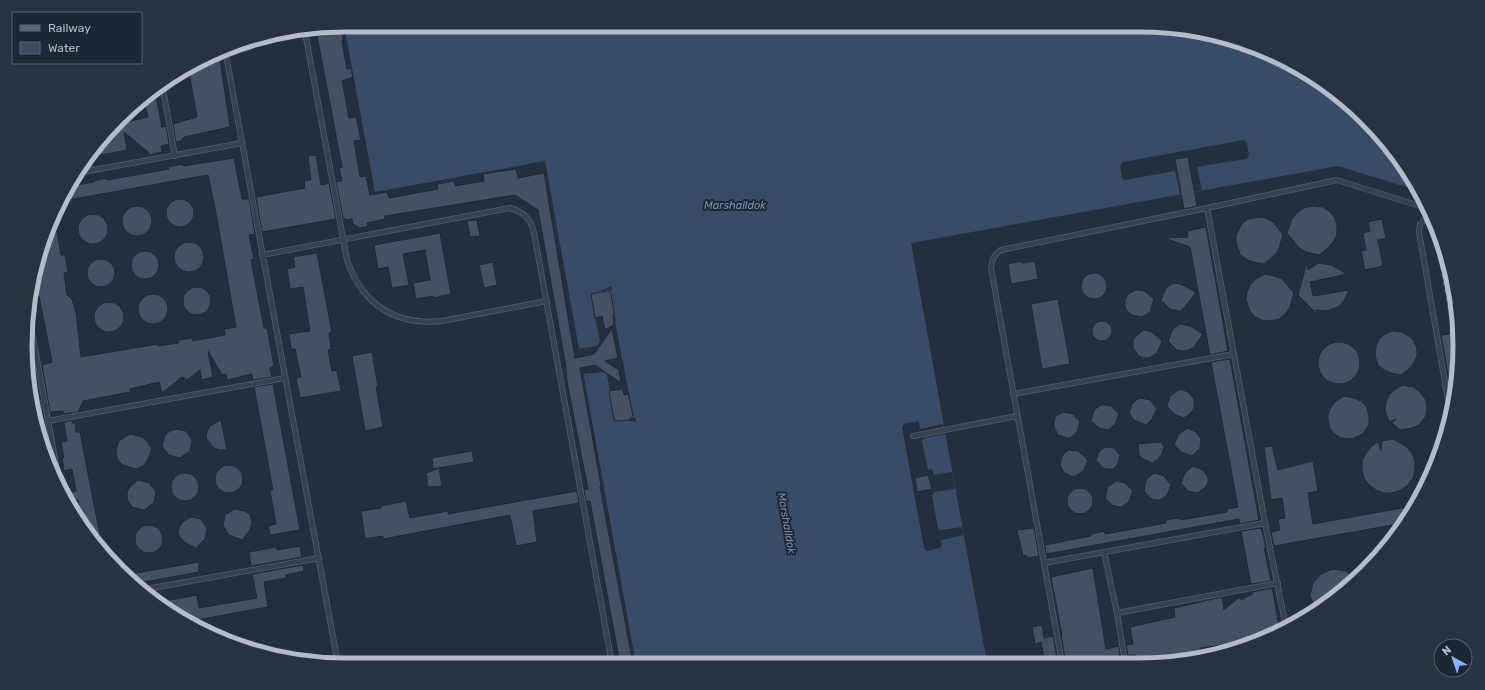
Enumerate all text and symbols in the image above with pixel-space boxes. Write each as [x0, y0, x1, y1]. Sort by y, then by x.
legend [12, 12, 142, 64]
text: Railway [48, 21, 91, 35]
text: Water [48, 41, 80, 55]
water label: Marshalldok [704, 199, 766, 212]
water label: Marshalldok [775, 491, 798, 555]
north arrow [1433, 638, 1473, 678]
text: N [1440, 643, 1454, 658]

